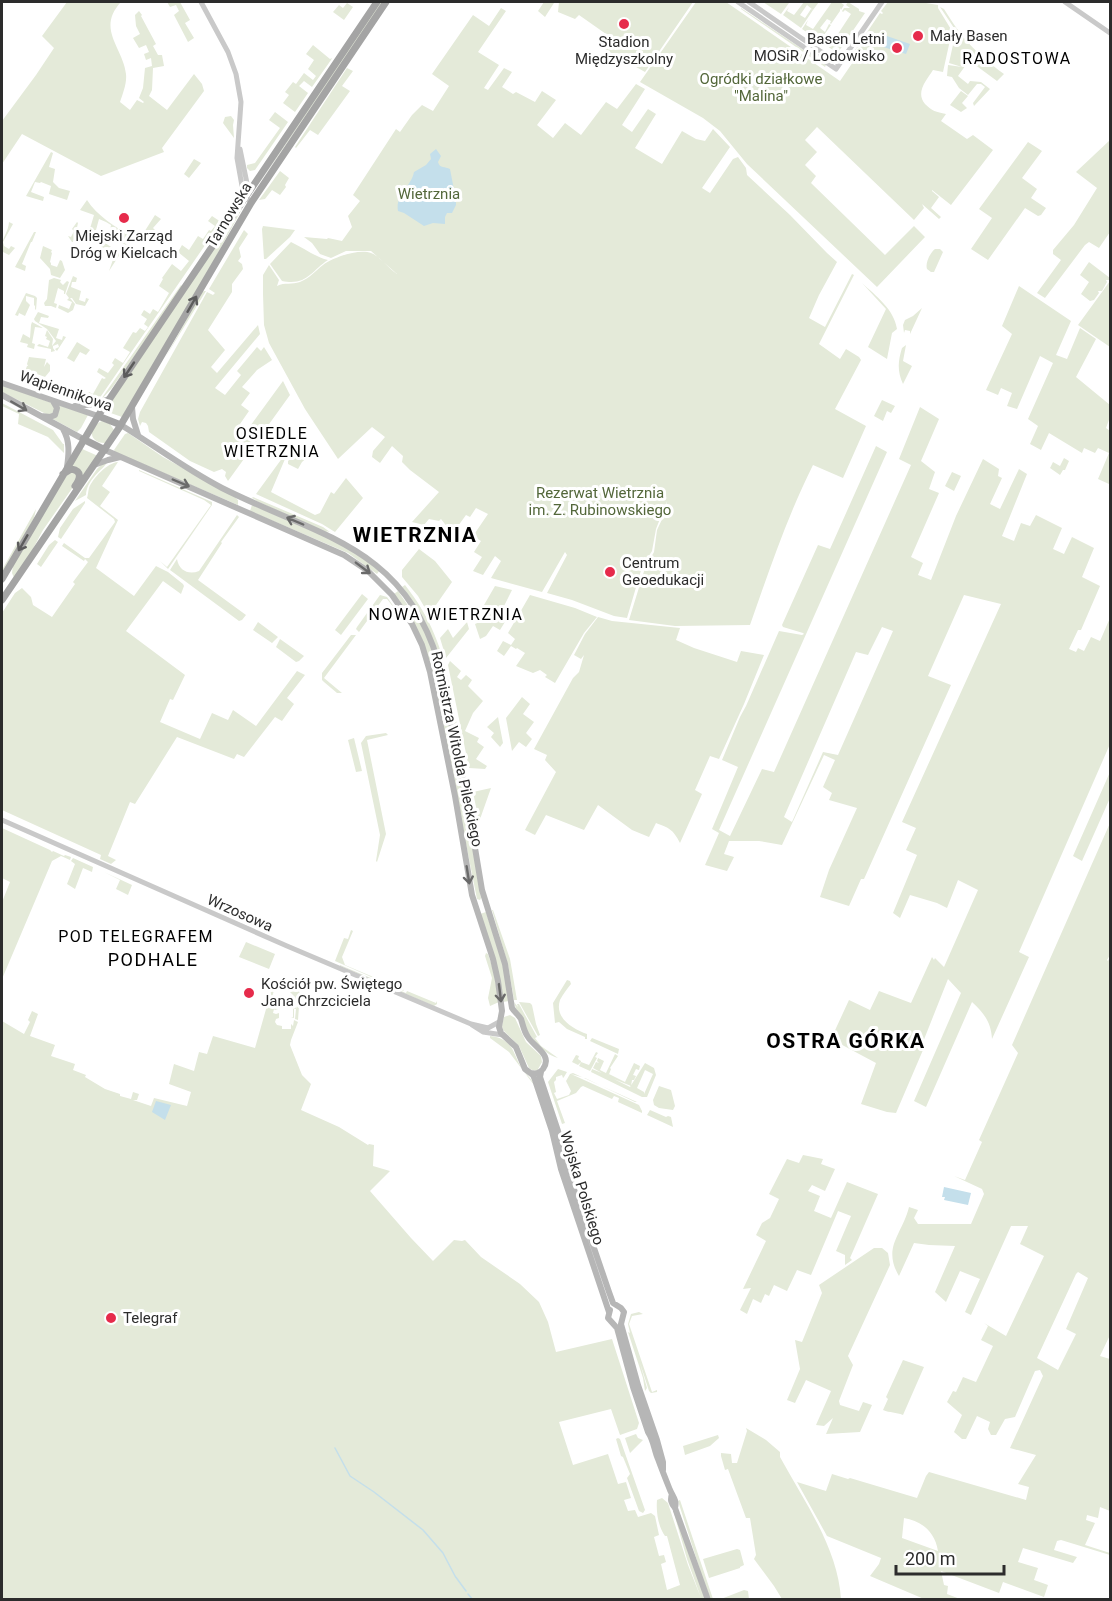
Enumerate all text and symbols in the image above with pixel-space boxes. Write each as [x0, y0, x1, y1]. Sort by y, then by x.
marker: Stadion Międzyszkolny [617, 17, 631, 31]
place label: Mały Basen [930, 27, 1008, 45]
marker: Mały Basen [911, 29, 925, 43]
place label: Basen Letni MOSiR / Lodowisko [754, 30, 885, 65]
place label: Stadion Międzyszkolny [575, 33, 673, 68]
marker: Basen Letni MOSiR / Lodowisko [890, 41, 904, 55]
district label: RADOSTOWA [962, 49, 1072, 68]
park label: Ogródki działkowe "Malina" [700, 70, 822, 105]
street label: Tarnowska [202, 179, 256, 251]
park label: Wietrznia [398, 185, 460, 203]
marker: Miejski Zarząd Dróg w Kielcach [117, 211, 131, 225]
place label: Miejski Zarząd Dróg w Kielcach [70, 227, 178, 262]
one-way arrow [187, 296, 199, 313]
one-way arrow [123, 361, 135, 377]
street label: Wapiennikowa [17, 367, 115, 415]
one-way arrow [10, 400, 27, 412]
district label: OSIEDLE WIETRZNIA [224, 424, 320, 461]
one-way arrow [171, 478, 189, 489]
park label: Rezerwat Wietrznia im. Z. Rubinowskiego [529, 484, 671, 519]
one-way arrow [286, 515, 304, 526]
district label: WIETRZNIA [353, 523, 477, 547]
one-way arrow [16, 534, 28, 551]
place label: Centrum Geoedukacji [622, 554, 704, 589]
one-way arrow [355, 562, 371, 574]
marker: Centrum Geoedukacji [603, 565, 617, 579]
district label: NOWA WIETRZNIA [369, 605, 523, 624]
street label: Rotmistrza Witolda Pileckiego [427, 650, 487, 848]
one-way arrow [463, 865, 474, 884]
street label: Wrzosowa [204, 891, 276, 935]
district label: POD TELEGRAFEM [58, 927, 214, 946]
district label: PODHALE [108, 949, 198, 970]
place label: Kościół pw. Świętego Jana Chrzciciela [261, 975, 402, 1010]
one-way arrow [494, 982, 505, 1002]
marker: Kościół pw. Świętego Jana Chrzciciela [242, 986, 256, 1000]
district label: OSTRA GÓRKA [766, 1029, 926, 1053]
street label: Wojska Polskiego [556, 1129, 608, 1247]
place label: Telegraf [123, 1309, 178, 1327]
marker: Telegraf [104, 1311, 118, 1325]
scale bar [896, 1538, 1004, 1576]
text: 200 m [905, 1548, 956, 1569]

